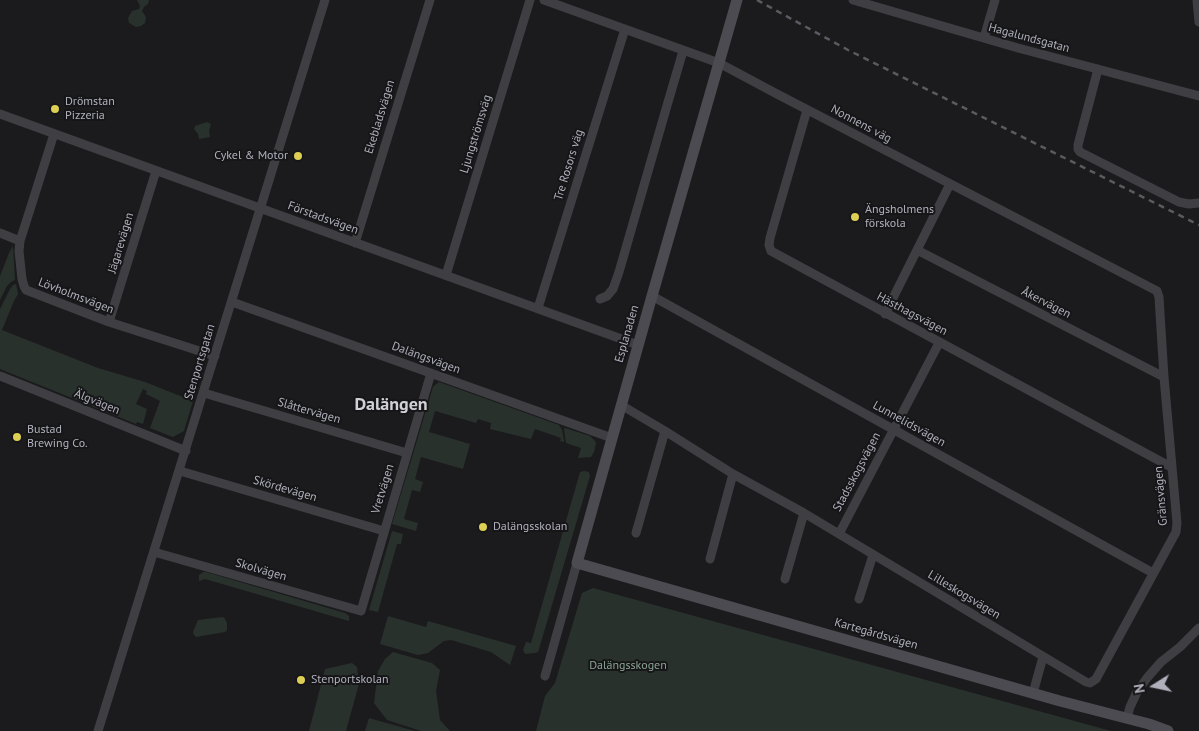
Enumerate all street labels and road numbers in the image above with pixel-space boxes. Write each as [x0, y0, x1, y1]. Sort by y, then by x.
street label: Hagalundsgatan [987, 20, 1071, 56]
street label: Ekebladsvägen [362, 78, 398, 156]
street label: Ljungströmsväg [457, 93, 495, 175]
street label: Nonnens väg [828, 102, 894, 146]
street label: Tre Rosors väg [551, 128, 587, 202]
street label: Förstadsvägen [286, 199, 360, 237]
street label: Jägarevägen [105, 211, 137, 275]
street label: Lövholmsvägen [36, 275, 116, 317]
street label: Åkervägen [1019, 284, 1073, 322]
street label: Hästhagsvägen [874, 289, 950, 339]
street label: Esplanaden [612, 304, 642, 364]
street label: Stenportsgatan [182, 322, 218, 402]
street label: Dalängsvägen [390, 339, 462, 377]
street label: Älgvägen [72, 386, 122, 418]
street label: Slåttervägen [276, 395, 342, 427]
street label: Lunnelidsvägen [870, 398, 948, 450]
street label: Stadsskogsvägen [830, 430, 884, 514]
street label: Vretvägen [369, 462, 397, 516]
street label: Gränsvägen [1151, 466, 1171, 526]
street label: Skördevägen [251, 473, 319, 505]
street label: Skolvägen [234, 556, 288, 584]
street label: Lilleskogsvägen [925, 568, 1003, 622]
street label: Kartegårdsvägen [833, 615, 919, 653]

